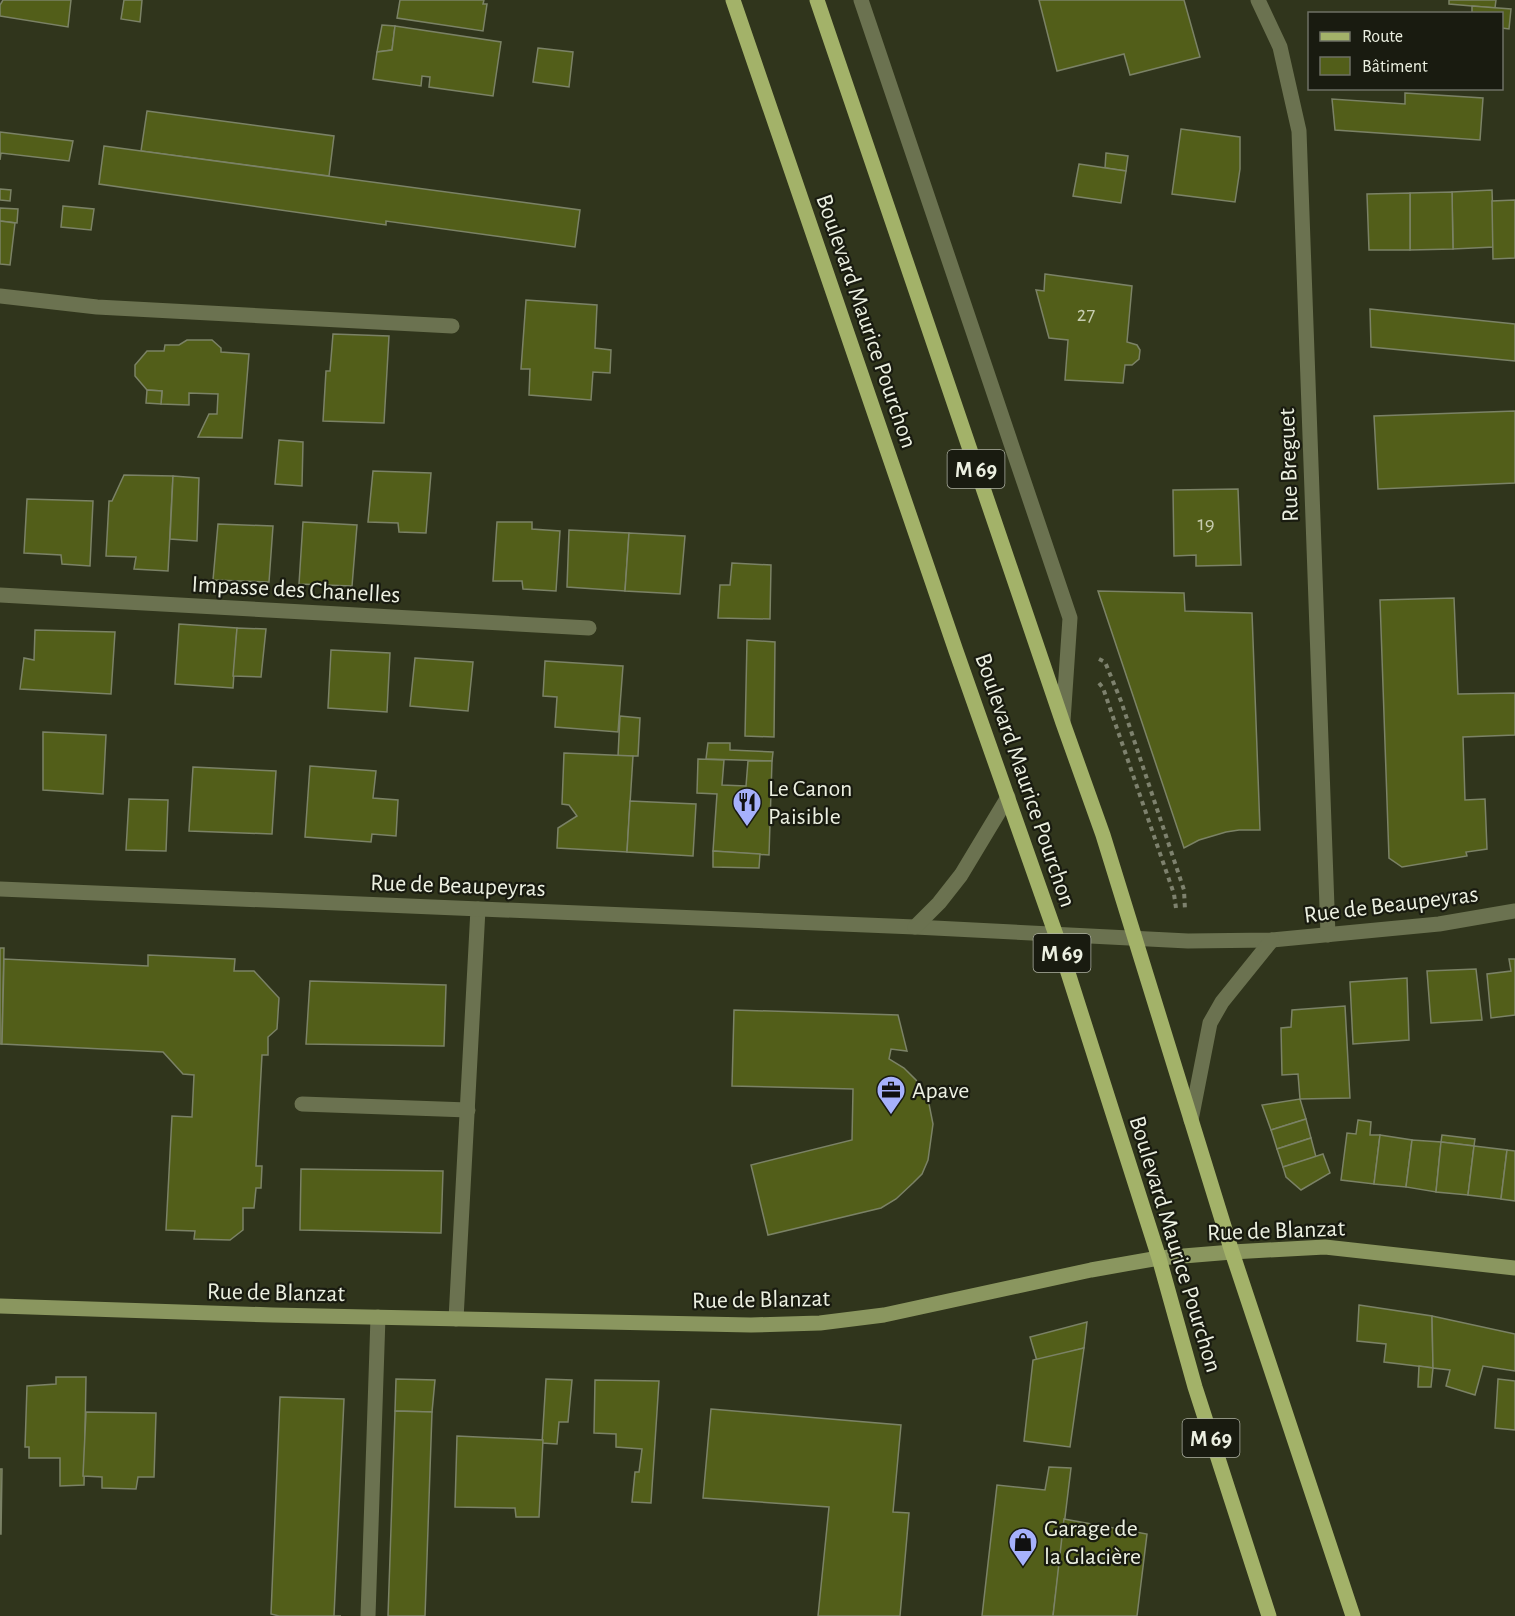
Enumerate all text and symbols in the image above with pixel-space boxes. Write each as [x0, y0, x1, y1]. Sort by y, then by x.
legend [1308, 12, 1503, 90]
text: Route [1362, 28, 1403, 46]
text: Bâtiment [1362, 58, 1428, 76]
street label: Boulevard Maurice Pourchon [811, 191, 921, 451]
house number: 27 [1077, 304, 1095, 325]
street label: Rue Breguet [1275, 407, 1303, 522]
road number: M 69 [948, 450, 1004, 488]
house number: 19 [1197, 513, 1215, 534]
street label: Impasse des Chanelles [191, 573, 401, 607]
street label: Boulevard Maurice Pourchon [970, 650, 1080, 910]
place label: Le Canon Paisible [768, 777, 852, 829]
restaurant icon: Le Canon Paisible [731, 786, 763, 828]
street label: Rue de Beaupeyras [370, 871, 546, 901]
street label: Rue de Beaupeyras [1303, 882, 1480, 928]
road number: M 69 [1034, 934, 1090, 972]
office icon: Apave [875, 1074, 907, 1116]
place label: Apave [912, 1079, 969, 1103]
street label: Boulevard Maurice Pourchon [1125, 1113, 1225, 1375]
street label: Rue de Blanzat [1207, 1217, 1346, 1245]
street label: Rue de Blanzat [207, 1280, 346, 1306]
street label: Rue de Blanzat [692, 1287, 831, 1313]
road number: M 69 [1182, 1419, 1240, 1457]
place label: Garage de la Glacière [1044, 1517, 1141, 1569]
shop icon: Garage de la Glacière [1007, 1526, 1039, 1568]

